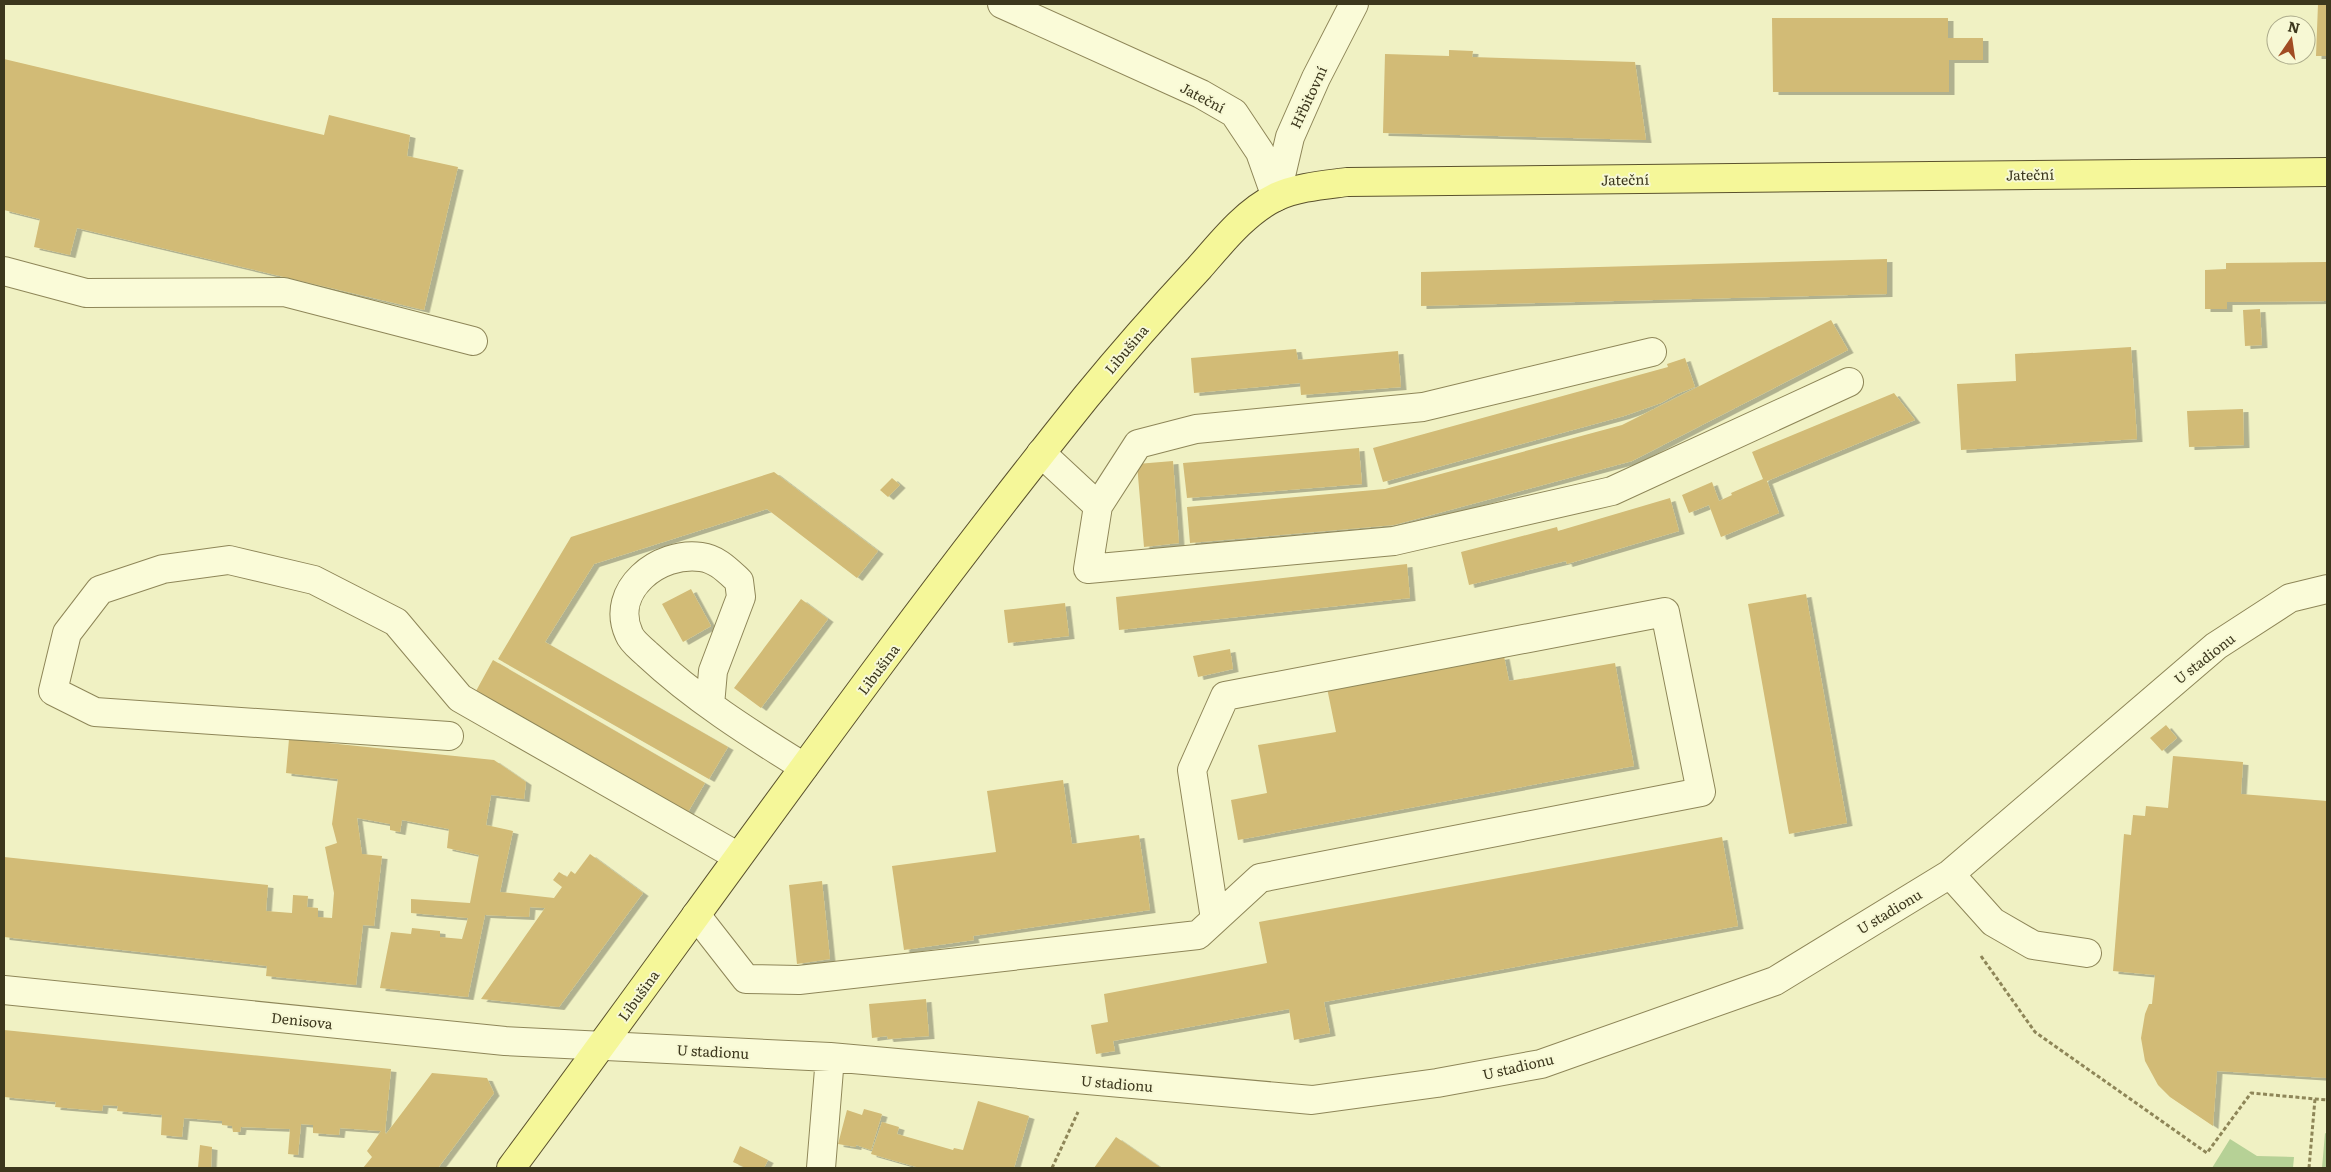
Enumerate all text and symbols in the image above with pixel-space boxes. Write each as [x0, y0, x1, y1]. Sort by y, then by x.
north arrow [2266, 15, 2316, 65]
text: N [2286, 15, 2302, 37]
street label: Hřbitovní [1285, 62, 1331, 131]
street label: Jateční [1177, 77, 1229, 117]
street label: Jateční [2006, 164, 2055, 184]
street label: Jateční [1601, 169, 1650, 189]
street label: Libušina [1100, 320, 1153, 378]
street label: U stadionu [2169, 628, 2239, 688]
street label: Libušina [852, 639, 904, 698]
street label: U stadionu [1853, 884, 1925, 938]
street label: Libušina [613, 965, 664, 1025]
street label: Denisova [270, 1007, 334, 1033]
street label: U stadionu [676, 1039, 750, 1063]
street label: U stadionu [1480, 1048, 1556, 1084]
street label: U stadionu [1080, 1070, 1154, 1096]

